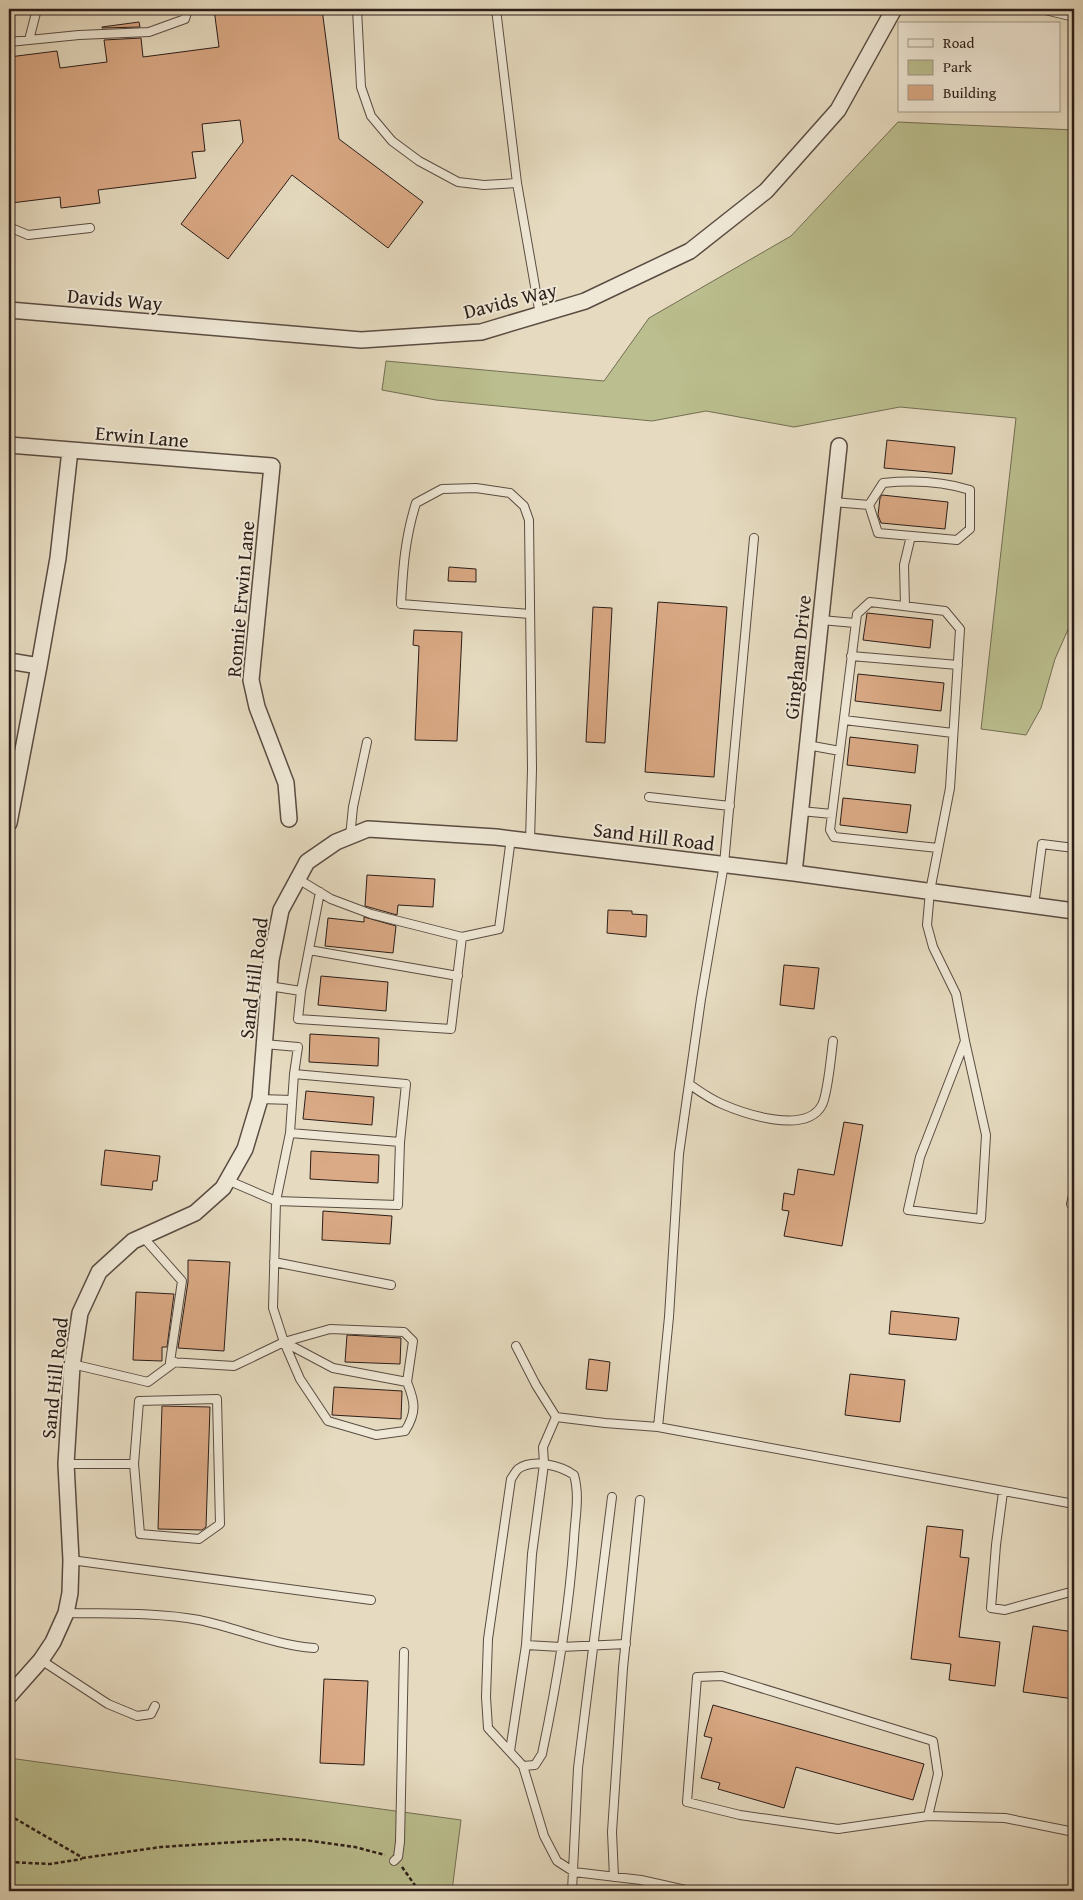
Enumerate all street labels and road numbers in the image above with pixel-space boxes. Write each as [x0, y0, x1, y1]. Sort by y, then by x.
street label: Davids Way [460, 274, 560, 326]
street label: Davids Way [66, 280, 164, 318]
street label: Erwin Lane [94, 417, 190, 455]
street label: Ronnie Erwin Lane [219, 519, 261, 679]
street label: Gingham Drive [776, 593, 818, 721]
street label: Sand Hill Road [592, 814, 717, 858]
street label: Sand Hill Road [231, 915, 275, 1040]
street label: Sand Hill Road [33, 1316, 75, 1440]

